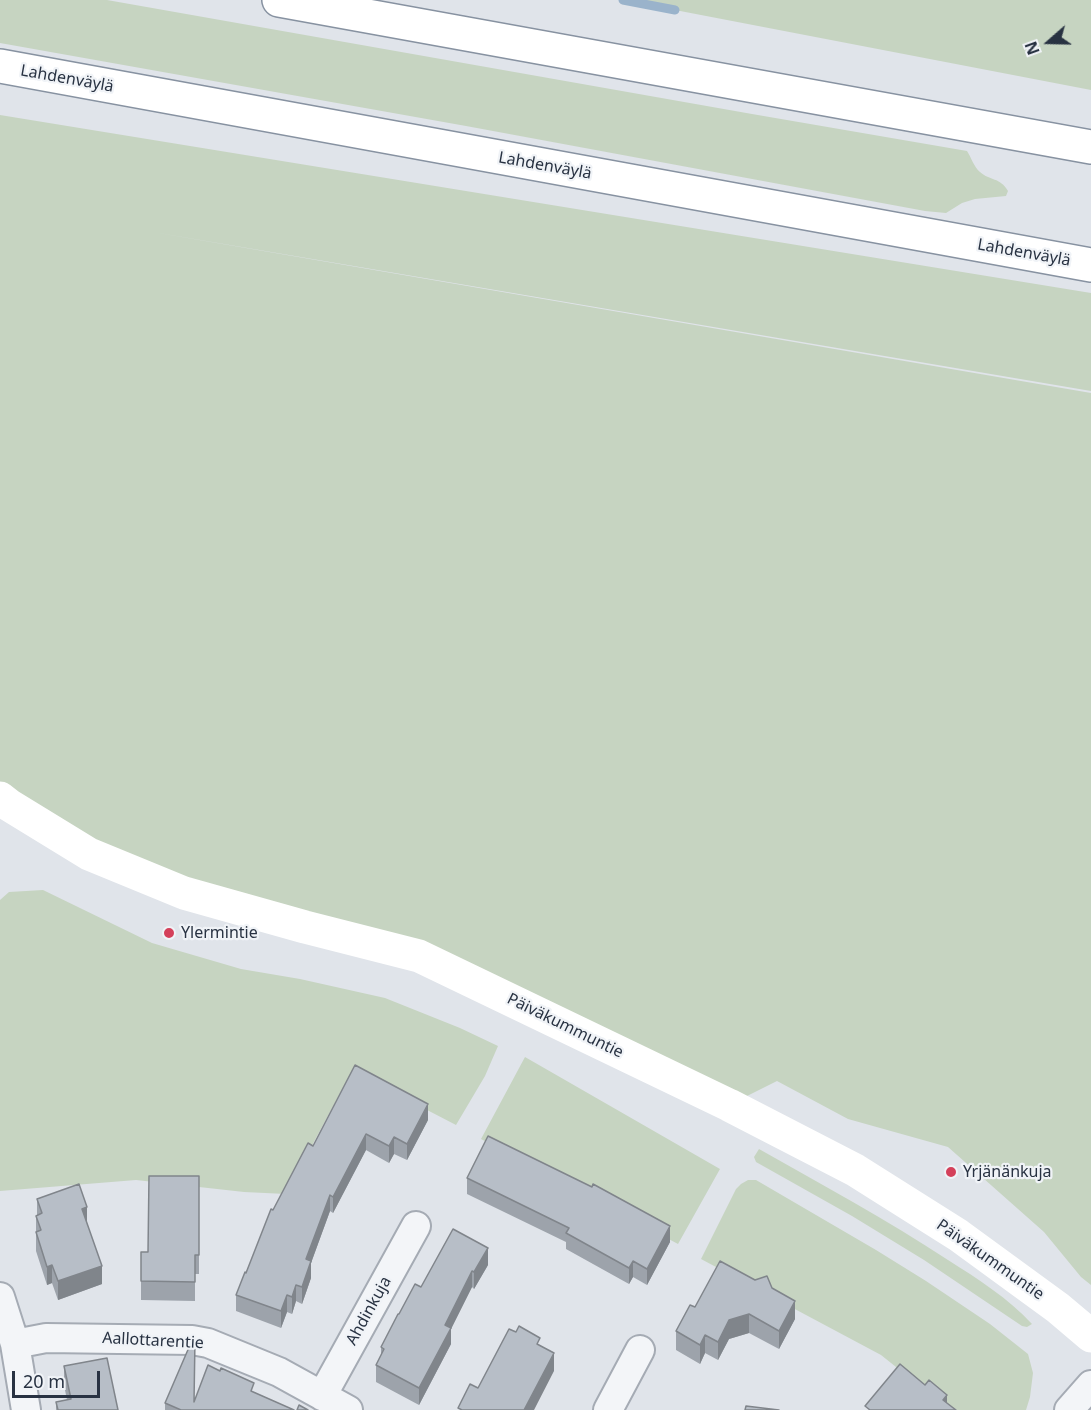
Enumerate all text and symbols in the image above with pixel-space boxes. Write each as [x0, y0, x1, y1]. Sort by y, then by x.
north arrow [1019, 12, 1079, 72]
text: N [1020, 38, 1045, 58]
street label: Lahdenväylä [19, 61, 115, 97]
street label: Lahdenväylä [497, 148, 593, 184]
street label: Lahdenväylä [976, 235, 1072, 271]
place label: Ylermintie [181, 923, 258, 943]
marker: Ylermintie [162, 926, 176, 940]
street label: Päiväkummuntie [504, 990, 626, 1062]
place label: Yrjänänkuja [963, 1162, 1052, 1182]
marker: Yrjänänkuja [944, 1165, 958, 1179]
street label: Päiväkummuntie [933, 1216, 1047, 1304]
street label: Ahdinkuja [342, 1273, 396, 1349]
street label: Aallottarentie [102, 1329, 204, 1353]
scale bar [15, 1359, 104, 1397]
text: 20 m [23, 1369, 65, 1393]

